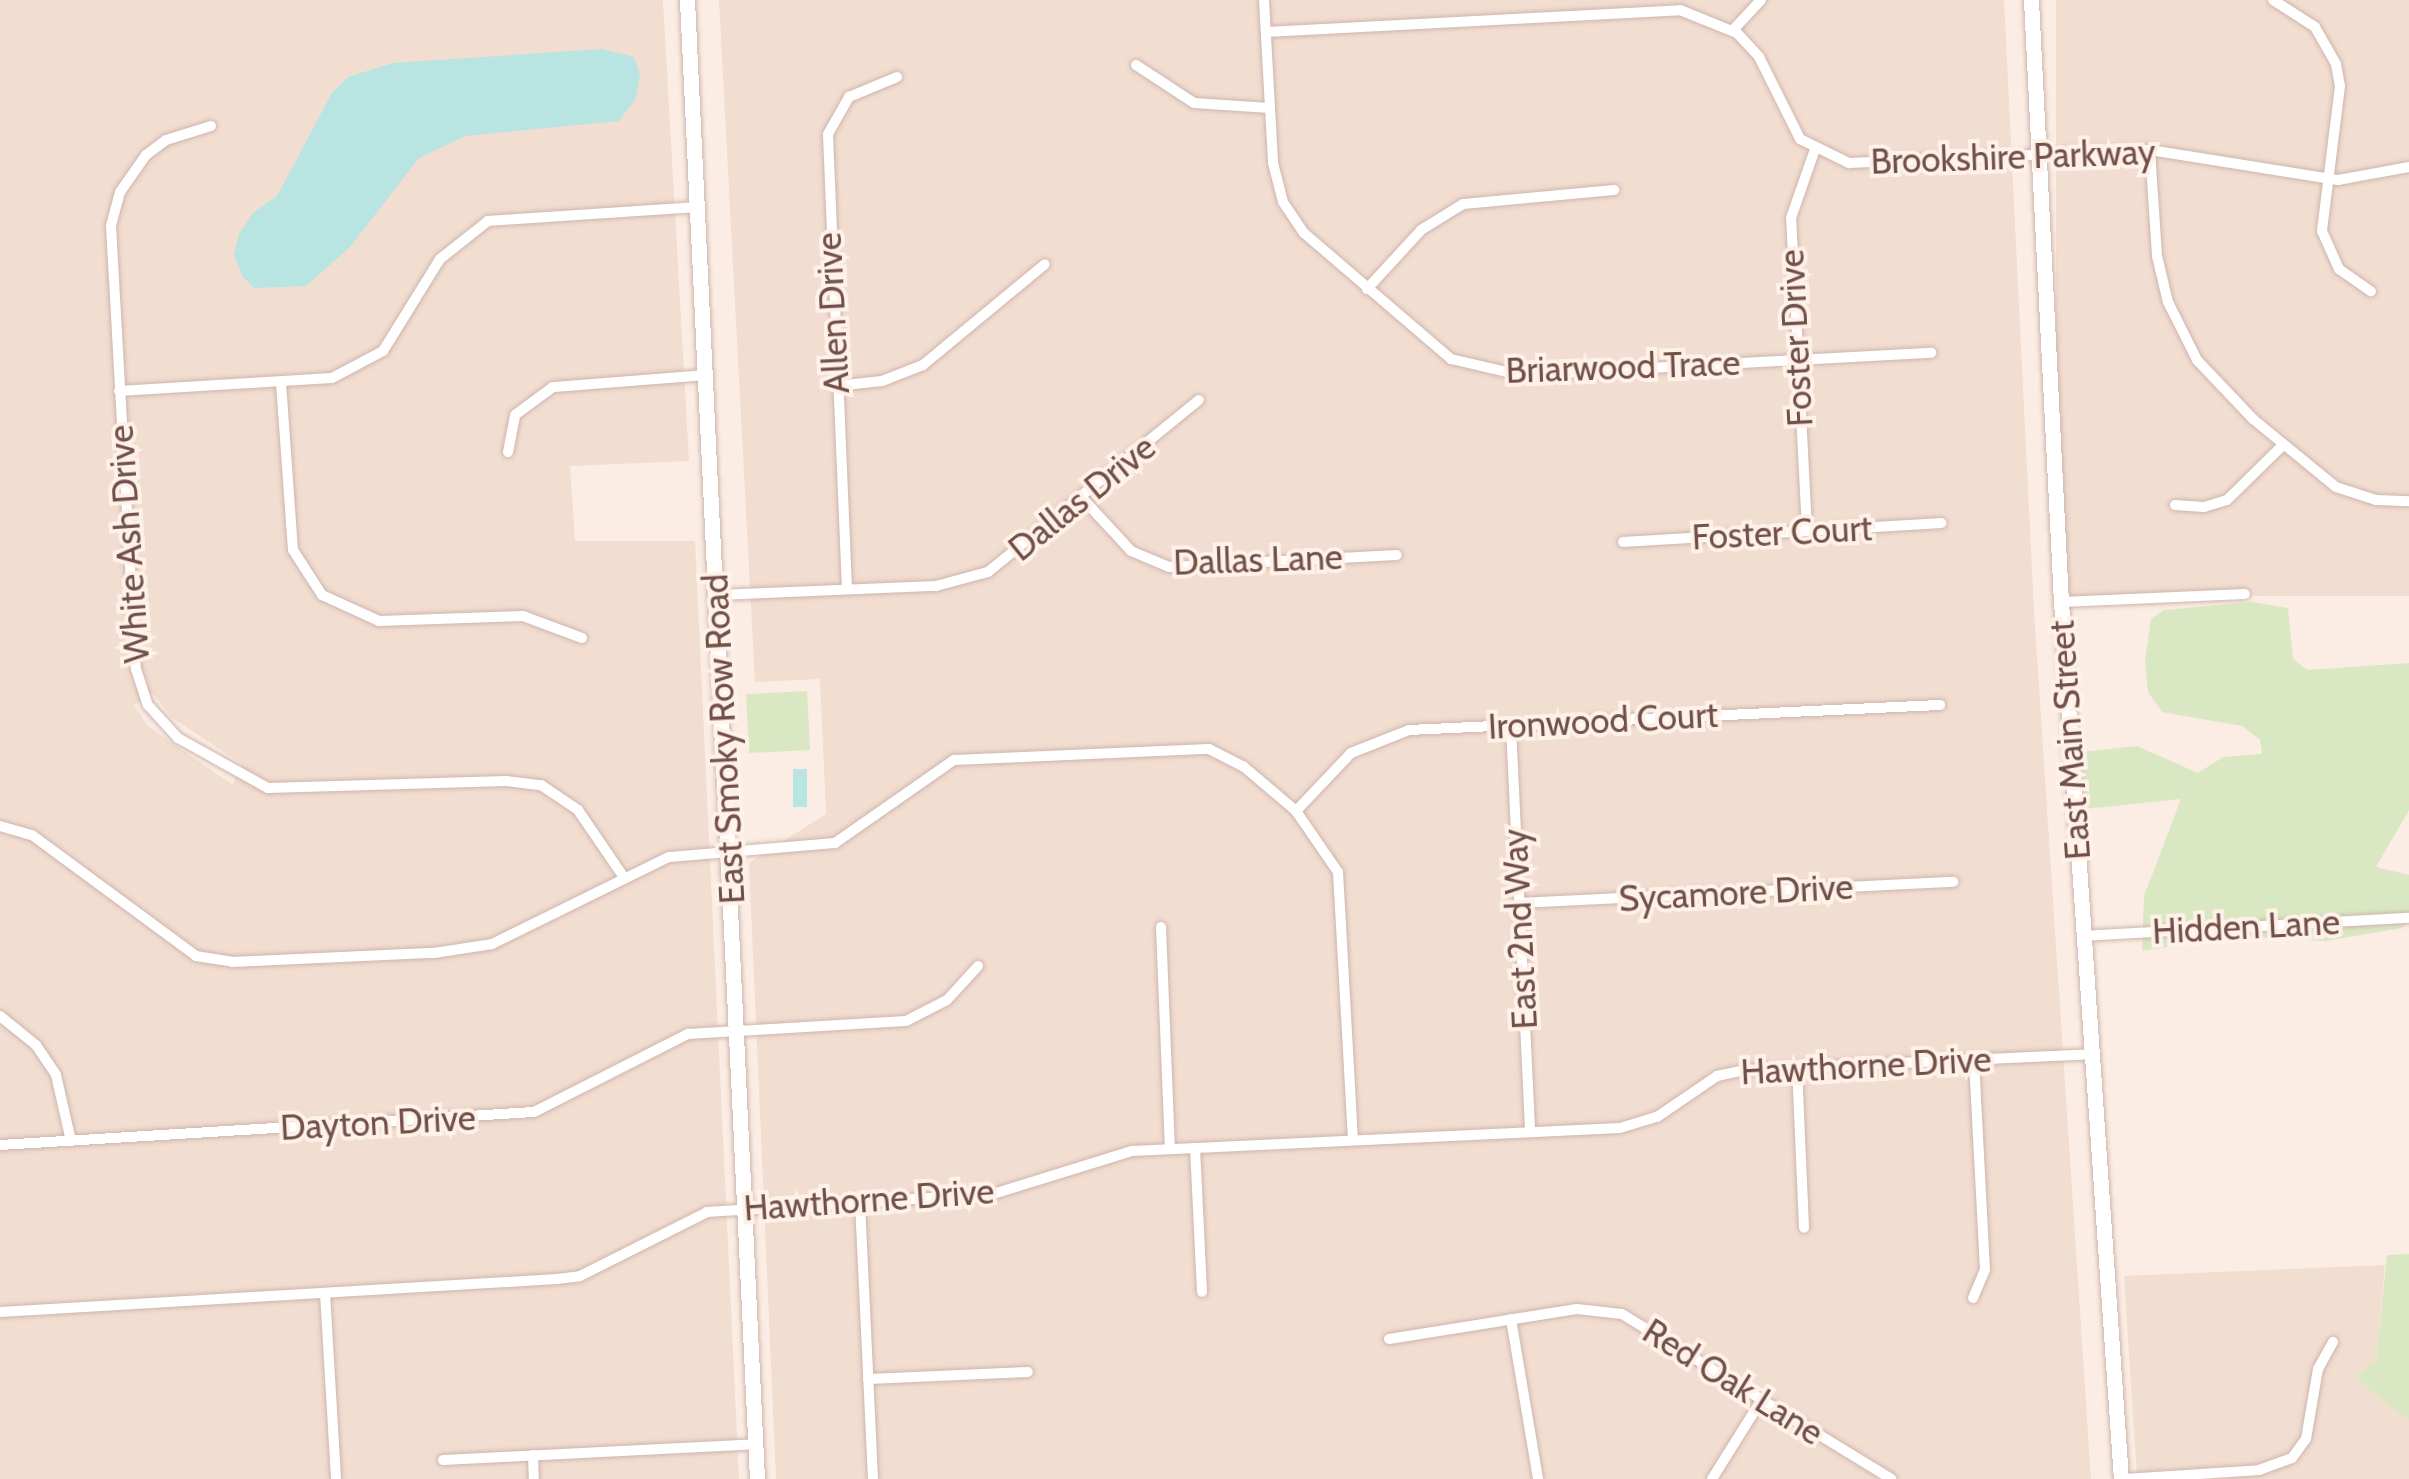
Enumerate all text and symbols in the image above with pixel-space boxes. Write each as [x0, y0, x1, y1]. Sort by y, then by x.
street label: Brookshire Parkway [1870, 131, 2156, 183]
street label: Allen Drive [808, 231, 858, 395]
street label: Foster Drive [1770, 248, 1822, 428]
street label: Briarwood Trace [1505, 342, 1741, 392]
street label: White Ash Drive [100, 424, 158, 664]
street label: Dallas Drive [1000, 426, 1164, 570]
street label: Foster Court [1691, 507, 1873, 559]
street label: Dallas Lane [1173, 536, 1343, 584]
street label: East Smoky Row Road [694, 573, 754, 905]
street label: East Main Street [2041, 619, 2099, 861]
street label: Ironwood Court [1487, 694, 1719, 748]
street label: East 2nd Way [1494, 828, 1546, 1030]
street label: Sycamore Drive [1618, 866, 1854, 920]
street label: Hidden Lane [2151, 901, 2341, 953]
street label: Hawthorne Drive [1740, 1038, 1992, 1094]
street label: Dayton Drive [279, 1097, 477, 1149]
street label: Hawthorne Drive [742, 1170, 996, 1230]
street label: Red Oak Lane [1635, 1310, 1831, 1454]

